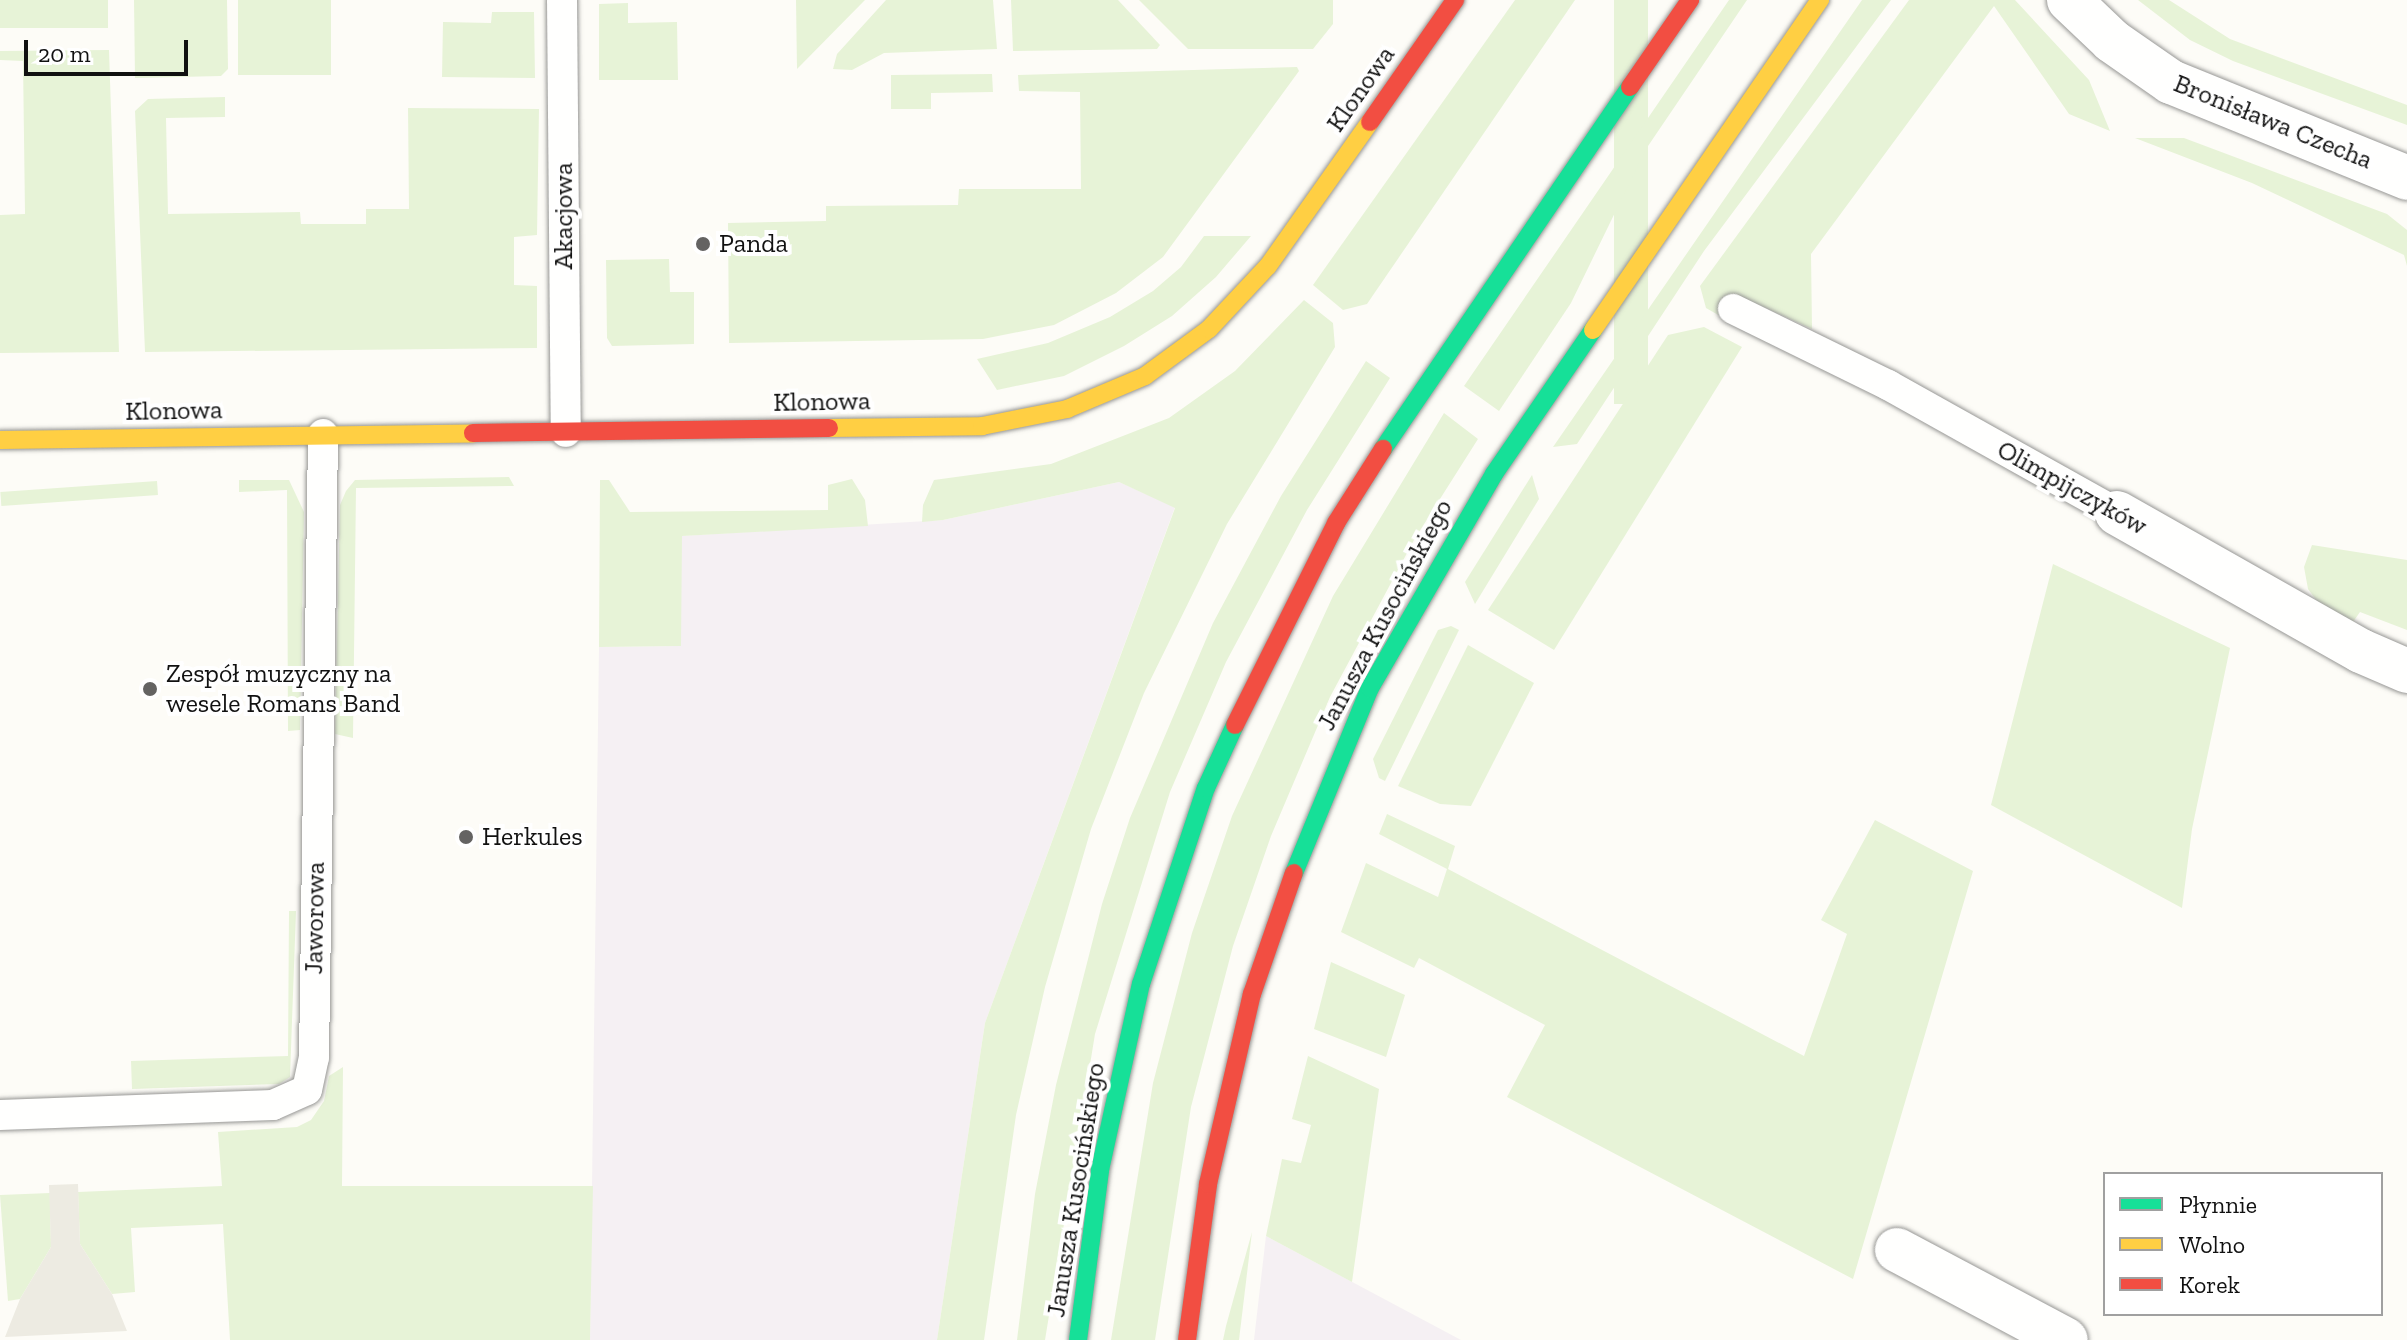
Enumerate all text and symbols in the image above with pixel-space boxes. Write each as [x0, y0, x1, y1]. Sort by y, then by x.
scale bar [28, 24, 192, 74]
text: 20 m [38, 39, 90, 68]
street label: Klonowa [1320, 40, 1402, 138]
street label: Bronisława Czecha [2169, 68, 2377, 176]
street label: Akacjowa [548, 162, 580, 270]
place label: Panda [719, 228, 788, 260]
marker: Panda [694, 235, 712, 253]
street label: Klonowa [773, 386, 871, 418]
street label: Klonowa [125, 395, 223, 427]
street label: Olimpijczyków [1992, 434, 2152, 542]
street label: Janusza Kusocińskiego [1311, 494, 1459, 736]
place label: Zespół muzyczny na wesele Romans Band [166, 658, 400, 720]
marker: Zespół muzyczny na wesele Romans Band [141, 680, 159, 698]
place label: Herkules [482, 821, 583, 853]
marker: Herkules [457, 828, 475, 846]
street label: Jaworowa [298, 861, 332, 975]
street label: Janusza Kusocińskiego [1040, 1061, 1112, 1319]
legend [2103, 1172, 2383, 1316]
text: Płynnie [2179, 1190, 2257, 1219]
text: Wolno [2179, 1230, 2245, 1259]
text: Korek [2179, 1270, 2240, 1299]

